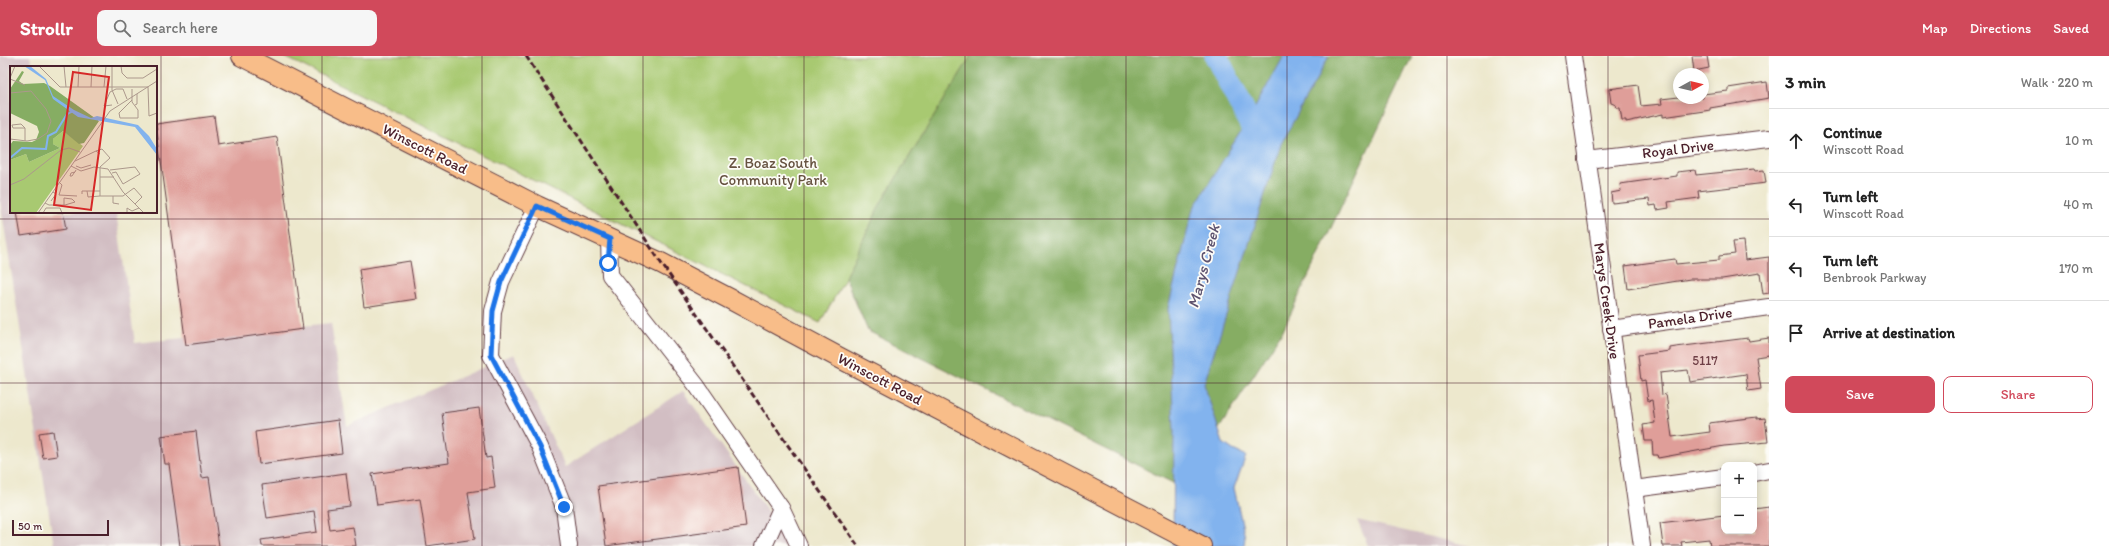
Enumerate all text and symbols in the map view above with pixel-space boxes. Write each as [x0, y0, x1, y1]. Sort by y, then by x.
search box [97, 10, 377, 46]
text: Strollr [20, 17, 73, 40]
icon: search [111, 17, 133, 39]
text: Search here [143, 19, 218, 37]
text: Map [1922, 20, 1948, 37]
text: Directions [1970, 20, 2031, 37]
text: Saved [2053, 20, 2089, 37]
inset map [10, 66, 157, 213]
north arrow [1673, 68, 1709, 104]
text: 3 min [1785, 72, 1826, 92]
text: Walk · 220 m [2021, 75, 2093, 90]
street label: Winscott Road [379, 120, 471, 179]
text: Continue [1823, 124, 1882, 142]
icon: ahead [1785, 130, 1807, 152]
text: 10 m [2065, 133, 2093, 148]
street label: Royal Drive [1641, 136, 1715, 162]
text: Winscott Road [1823, 142, 1904, 157]
park label: Z. Boaz South Community Park [719, 154, 827, 189]
text: Turn left [1823, 188, 1878, 206]
icon: left [1785, 194, 1807, 216]
text: 40 m [2063, 197, 2093, 212]
text: Winscott Road [1823, 206, 1904, 221]
water label: Marys Creek [1183, 222, 1224, 310]
street label: Marys Creek Drive [1590, 242, 1624, 360]
text: Turn left [1823, 252, 1878, 270]
route start [599, 254, 617, 272]
icon: left [1785, 258, 1807, 280]
text: 170 m [2059, 261, 2093, 276]
text: Benbrook Parkway [1823, 270, 1926, 285]
street label: Pamela Drive [1647, 303, 1733, 333]
icon: arrive [1785, 322, 1807, 344]
text: Arrive at destination [1823, 324, 1955, 342]
street label: Winscott Road [835, 349, 926, 409]
house number: 5117 [1692, 353, 1718, 368]
button: Save [1785, 376, 1935, 413]
button: Share [1943, 376, 2093, 413]
map controls [1721, 462, 1757, 534]
button: + [1721, 462, 1757, 498]
route end [555, 498, 573, 516]
button: − [1721, 498, 1757, 534]
scale bar [12, 518, 109, 537]
text: 50 m [18, 520, 42, 533]

